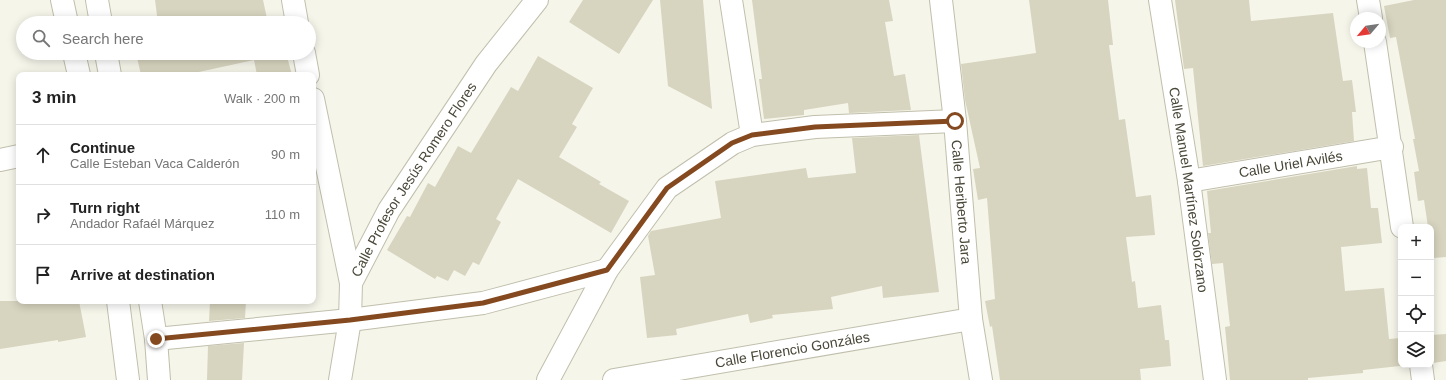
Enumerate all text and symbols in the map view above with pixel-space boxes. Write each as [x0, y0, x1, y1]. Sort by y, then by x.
north arrow [1350, 12, 1386, 48]
search box [16, 16, 316, 60]
icon: search [30, 27, 52, 49]
text: Search here [62, 30, 144, 47]
street label: Calle Profesor Jesús Romero Flores [348, 79, 480, 279]
street label: Calle Manuel Martínez Solórzano [1166, 86, 1212, 294]
text: 3 min [32, 88, 76, 107]
text: Walk · 200 m [224, 91, 300, 106]
route start [946, 112, 964, 130]
text: Continue [70, 139, 135, 156]
street label: Calle Heriberto Jara [949, 139, 975, 265]
icon: ahead [32, 144, 54, 166]
text: 90 m [271, 147, 300, 162]
street label: Calle Uriel Avilés [1238, 147, 1344, 181]
text: Calle Esteban Vaca Calderón [70, 156, 240, 171]
text: Turn right [70, 199, 140, 216]
icon: right [32, 204, 54, 226]
text: 110 m [265, 207, 300, 222]
text: Andador Rafaél Márquez [70, 216, 215, 231]
map controls [1398, 224, 1434, 368]
button: + [1398, 224, 1434, 260]
button: − [1398, 260, 1434, 296]
icon: arrive [32, 264, 54, 286]
text: Arrive at destination [70, 266, 215, 283]
button: locate [1398, 296, 1434, 332]
street label: Calle Florencio Gonzáles [714, 328, 871, 371]
route end [147, 330, 165, 348]
button: layers [1398, 332, 1434, 368]

